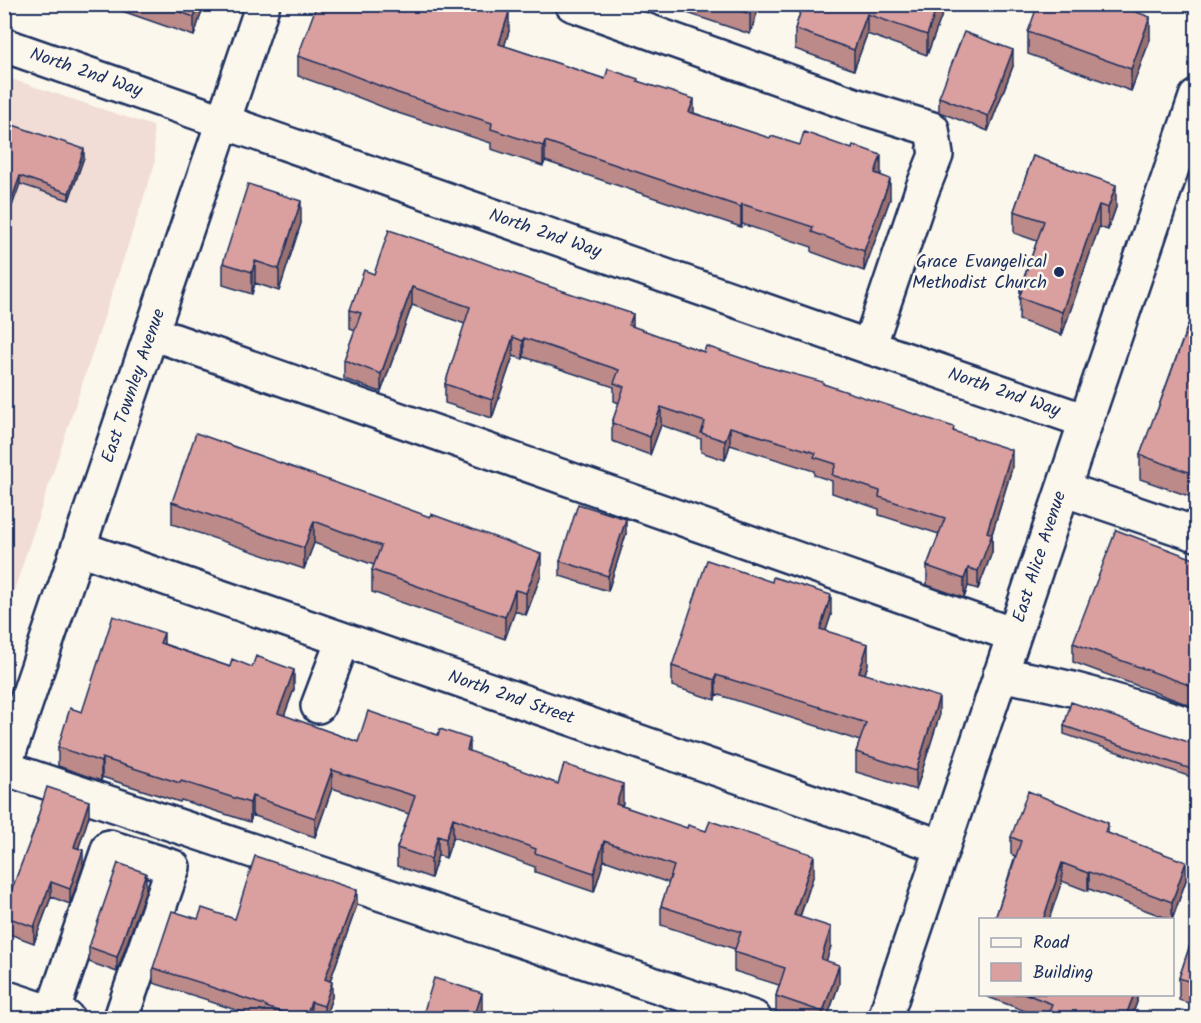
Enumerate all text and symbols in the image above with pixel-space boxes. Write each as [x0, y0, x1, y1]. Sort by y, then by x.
street label: North 2nd Way [26, 40, 147, 106]
street label: North 2nd Way [485, 201, 606, 267]
place label: Grace Evangelical Methodist Church [912, 248, 1048, 298]
marker: Grace Evangelical Methodist Church [1052, 265, 1066, 279]
street label: East Townley Avenue [94, 305, 174, 467]
street label: North 2nd Way [944, 360, 1065, 426]
street label: East Alice Avenue [1005, 487, 1075, 627]
street label: North 2nd Street [444, 663, 579, 734]
legend [979, 918, 1174, 996]
text: Road [1033, 929, 1070, 958]
text: Building [1033, 959, 1093, 988]

